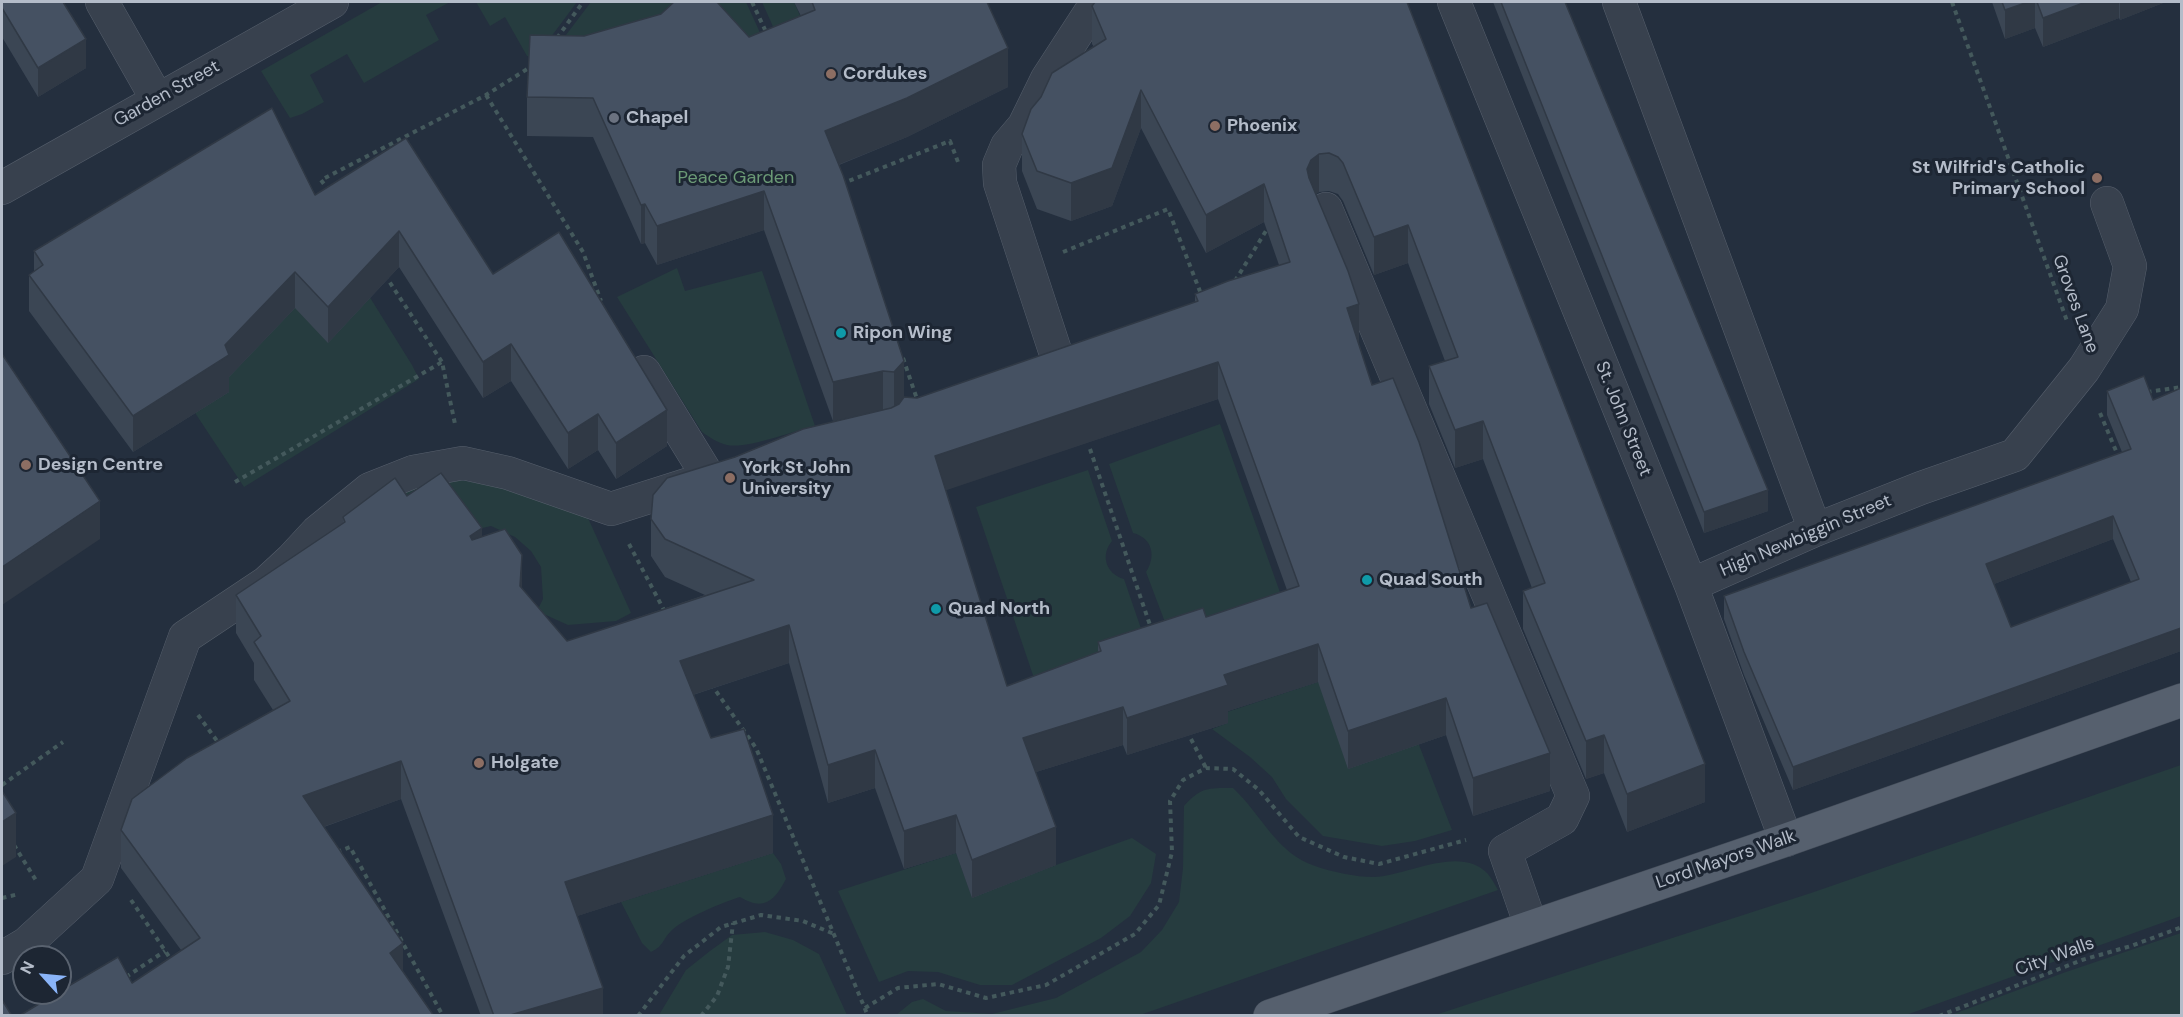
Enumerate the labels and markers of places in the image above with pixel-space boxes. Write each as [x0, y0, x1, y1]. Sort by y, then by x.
place label: Cordukes [843, 63, 927, 85]
marker: Cordukes [824, 67, 838, 81]
place label: Chapel [626, 107, 688, 129]
marker: Chapel [607, 111, 621, 125]
place label: Phoenix [1227, 115, 1297, 137]
marker: Phoenix [1208, 119, 1222, 133]
place label: St Wilfrid's Catholic Primary School [1912, 157, 2085, 200]
marker: St Wilfrid's Catholic Primary School [2090, 171, 2104, 185]
place label: Ripon Wing [853, 322, 952, 344]
marker: Ripon Wing [834, 326, 848, 340]
place label: Design Centre [38, 454, 163, 476]
place label: York St John University [742, 457, 851, 500]
marker: Design Centre [19, 458, 33, 472]
marker: York St John University [723, 471, 737, 485]
place label: Quad South [1379, 569, 1483, 591]
marker: Quad South [1360, 573, 1374, 587]
place label: Quad North [948, 598, 1050, 620]
marker: Quad North [929, 602, 943, 616]
place label: Holgate [491, 752, 559, 774]
marker: Holgate [472, 756, 486, 770]

